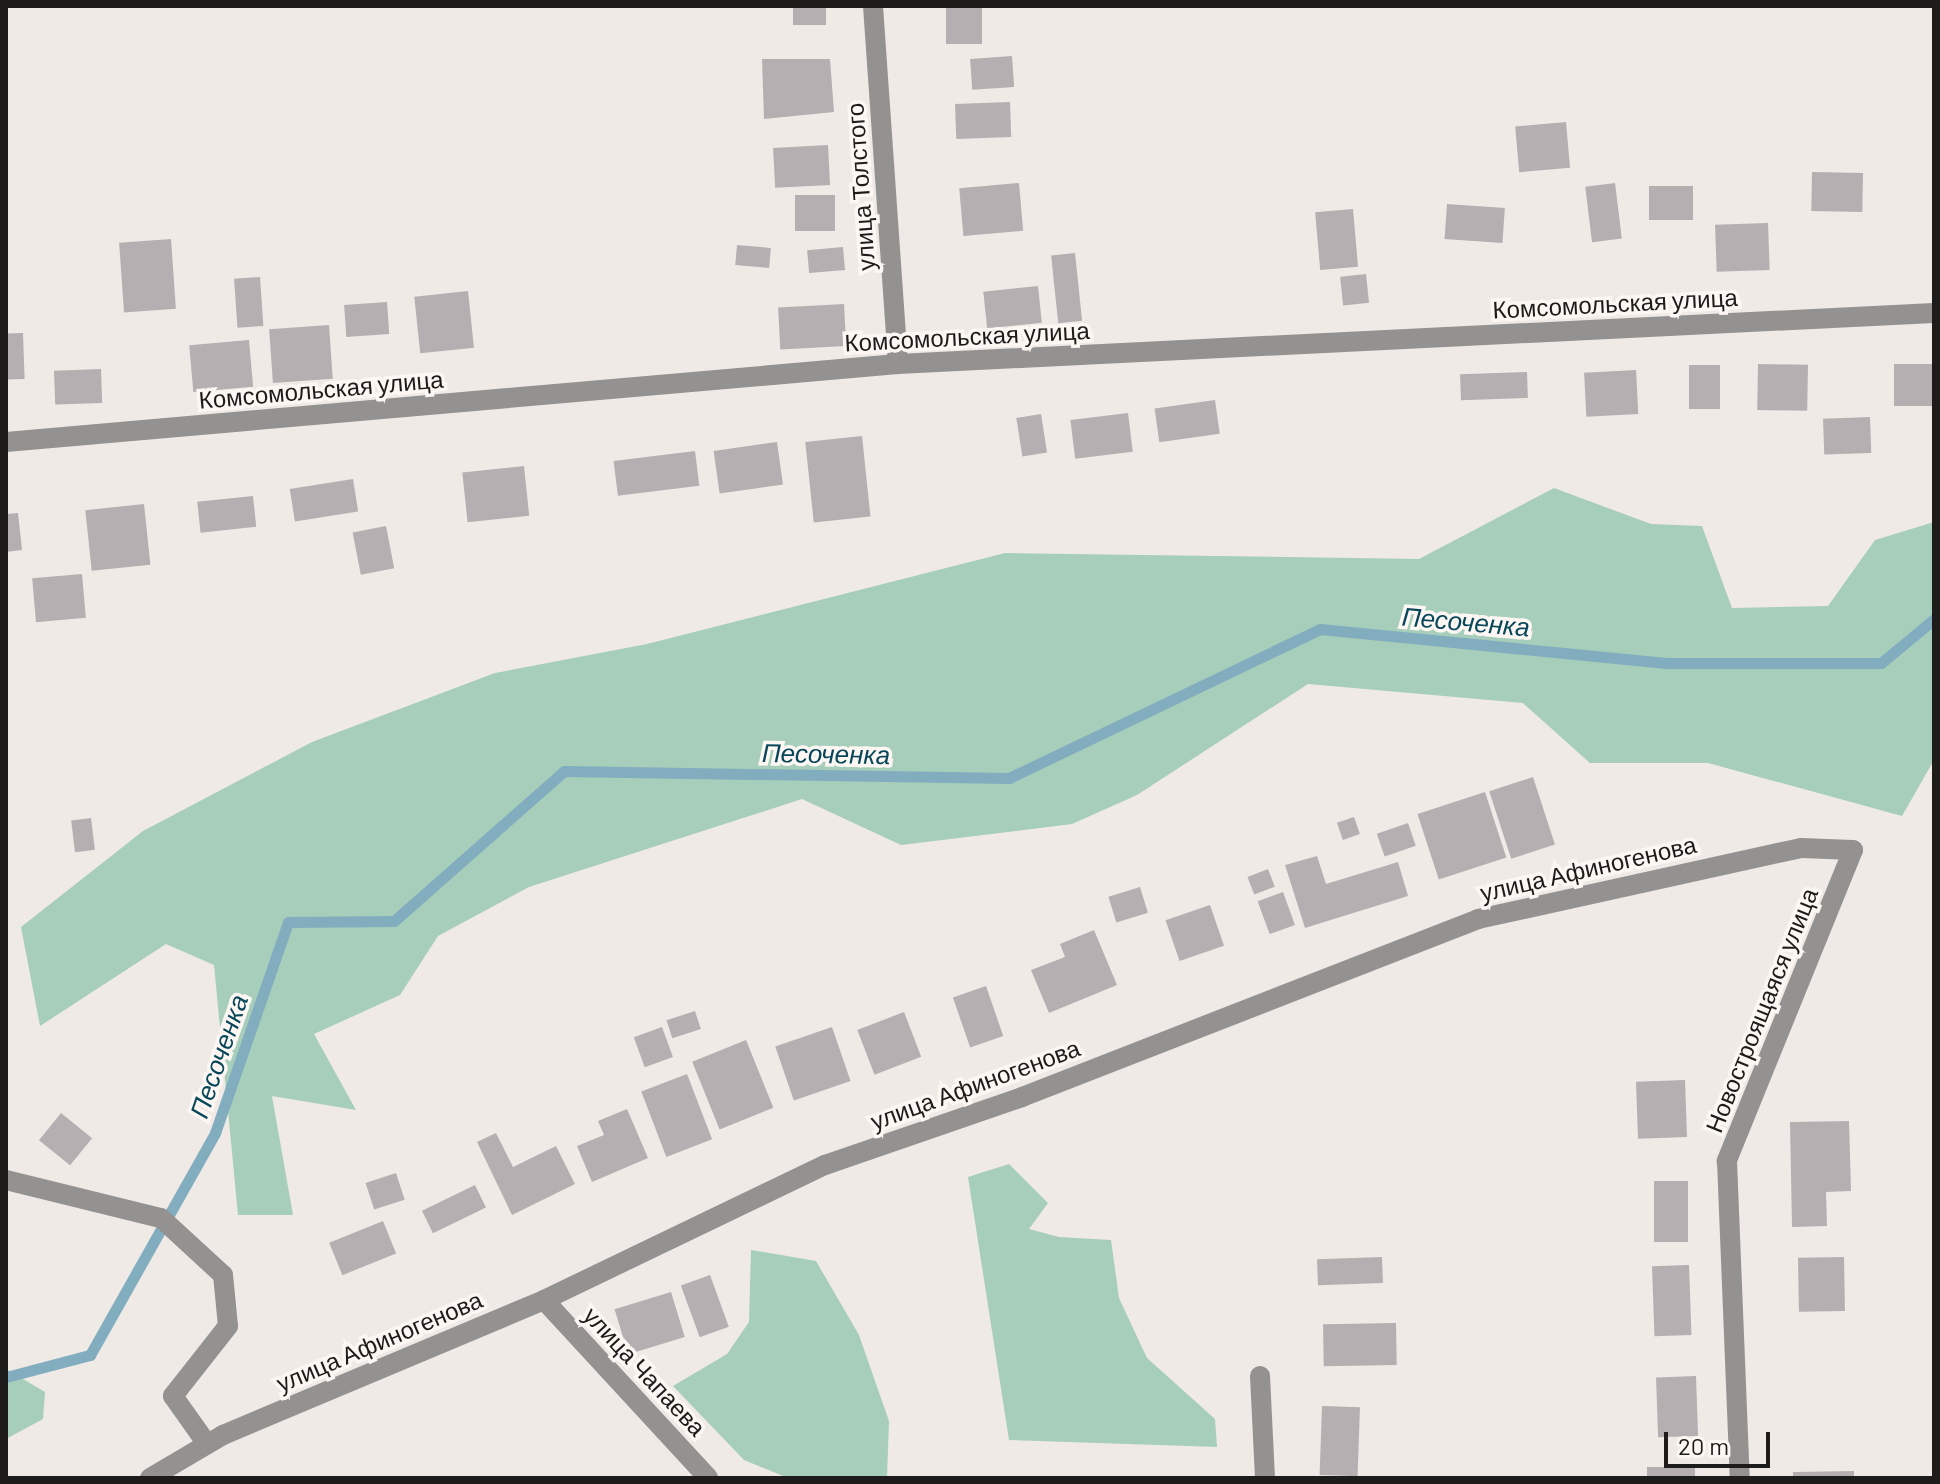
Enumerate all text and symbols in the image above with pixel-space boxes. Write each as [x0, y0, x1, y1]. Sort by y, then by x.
street label: улица Толстого [840, 102, 880, 272]
street label: Комсомольская улица [1492, 282, 1738, 324]
street label: Комсомольская улица [844, 315, 1090, 357]
street label: Комсомольская улица [198, 364, 444, 414]
water label: Песоченка [1401, 600, 1531, 642]
water label: Песоченка [762, 736, 890, 770]
street label: улица Афиногенова [1477, 829, 1699, 907]
street label: Новостроящаяся улица [1699, 884, 1823, 1136]
water label: Песоченка [182, 990, 254, 1122]
street label: улица Афиногенова [866, 1033, 1084, 1135]
street label: улица Афиногенова [272, 1285, 486, 1397]
street label: улица Чапаева [578, 1301, 712, 1441]
scale bar [1668, 1416, 1774, 1466]
text: 20 m [1678, 1431, 1729, 1460]

